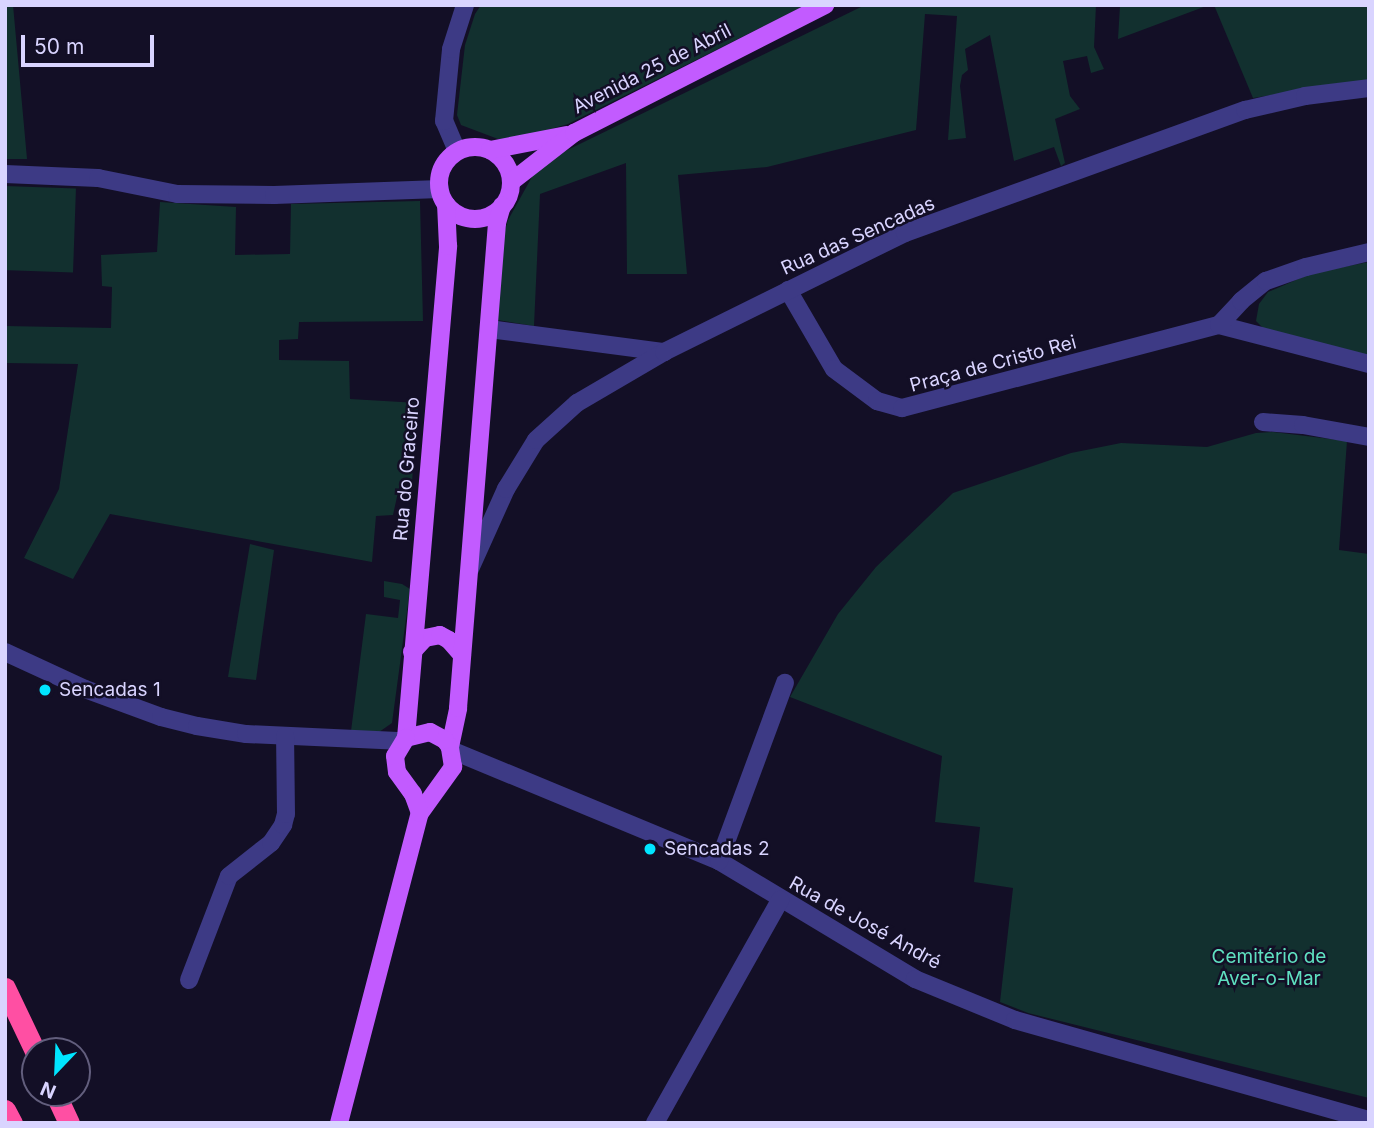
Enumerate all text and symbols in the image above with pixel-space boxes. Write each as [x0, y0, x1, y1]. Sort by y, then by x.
street label: Avenida 25 de Abril [569, 19, 735, 119]
scale bar [24, 21, 158, 65]
text: 50 m [34, 34, 84, 59]
street label: Rua das Sencadas [778, 192, 938, 280]
street label: Praça de Cristo Rei [907, 331, 1079, 397]
street label: Rua do Graceiro [389, 396, 425, 542]
place label: Sencadas 1 [59, 679, 161, 701]
marker: Sencadas 1 [37, 682, 53, 698]
place label: Sencadas 2 [664, 838, 769, 860]
marker: Sencadas 2 [642, 841, 658, 857]
street label: Rua de José André [785, 872, 945, 974]
park label: Cemitério de Aver-o-Mar [1212, 946, 1326, 990]
north arrow [21, 1037, 91, 1107]
text: N [37, 1077, 60, 1103]

